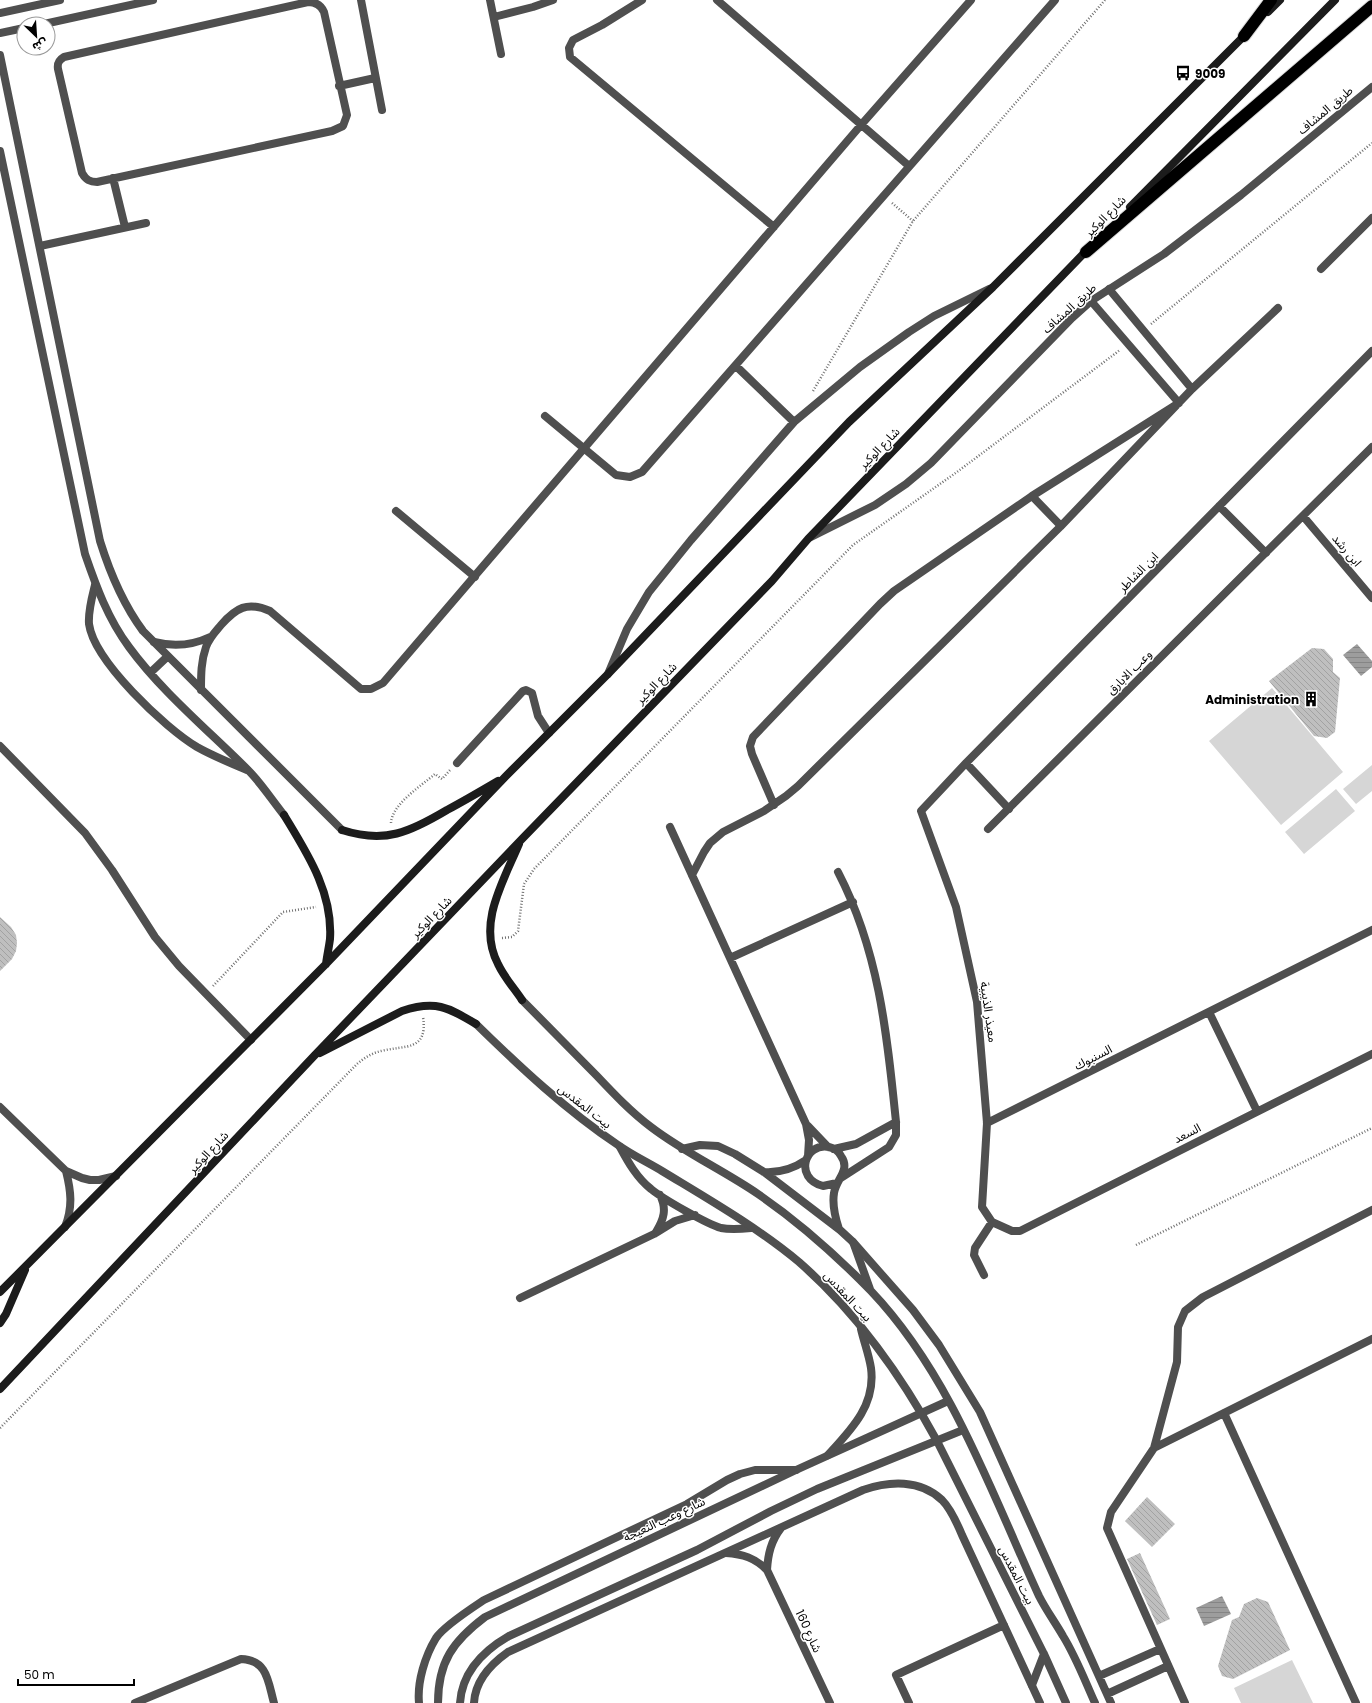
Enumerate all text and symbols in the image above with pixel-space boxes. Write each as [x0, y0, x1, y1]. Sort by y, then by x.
north arrow [16, 16, 56, 56]
text: ش [30, 35, 50, 55]
bus stop icon: 9009 [1174, 64, 1192, 82]
place label: 9009 [1195, 65, 1225, 82]
street label: طريق المشاف [1294, 82, 1356, 138]
street label: شارع الوكير [1080, 191, 1130, 242]
street label: طريق المشاف [1038, 279, 1100, 337]
street label: شارع الوكير [854, 423, 904, 474]
street label: ابن رشد [1328, 530, 1366, 570]
street label: ابن الشاطر [1113, 548, 1162, 597]
street label: وعب الابارق [1103, 646, 1155, 698]
street label: شارع الوكير [631, 658, 681, 709]
building icon: Administration [1302, 690, 1320, 708]
place label: Administration [1205, 691, 1299, 708]
street label: شارع الوكير [406, 892, 456, 943]
street label: معيذر الذيبية [976, 980, 1002, 1044]
street label: السنبوك [1071, 1040, 1115, 1074]
street label: بيت المقدس [555, 1080, 615, 1132]
street label: السعد [1170, 1119, 1204, 1147]
street label: شارع الوكير [183, 1127, 233, 1178]
street label: بيت المقدس [820, 1267, 876, 1325]
street label: شارع وعب النعيجة [620, 1493, 708, 1546]
street label: بيت المقدس [995, 1543, 1039, 1607]
street label: شارع 160 [791, 1607, 826, 1656]
scale bar [18, 1661, 134, 1687]
text: 50 m [24, 1666, 55, 1683]

